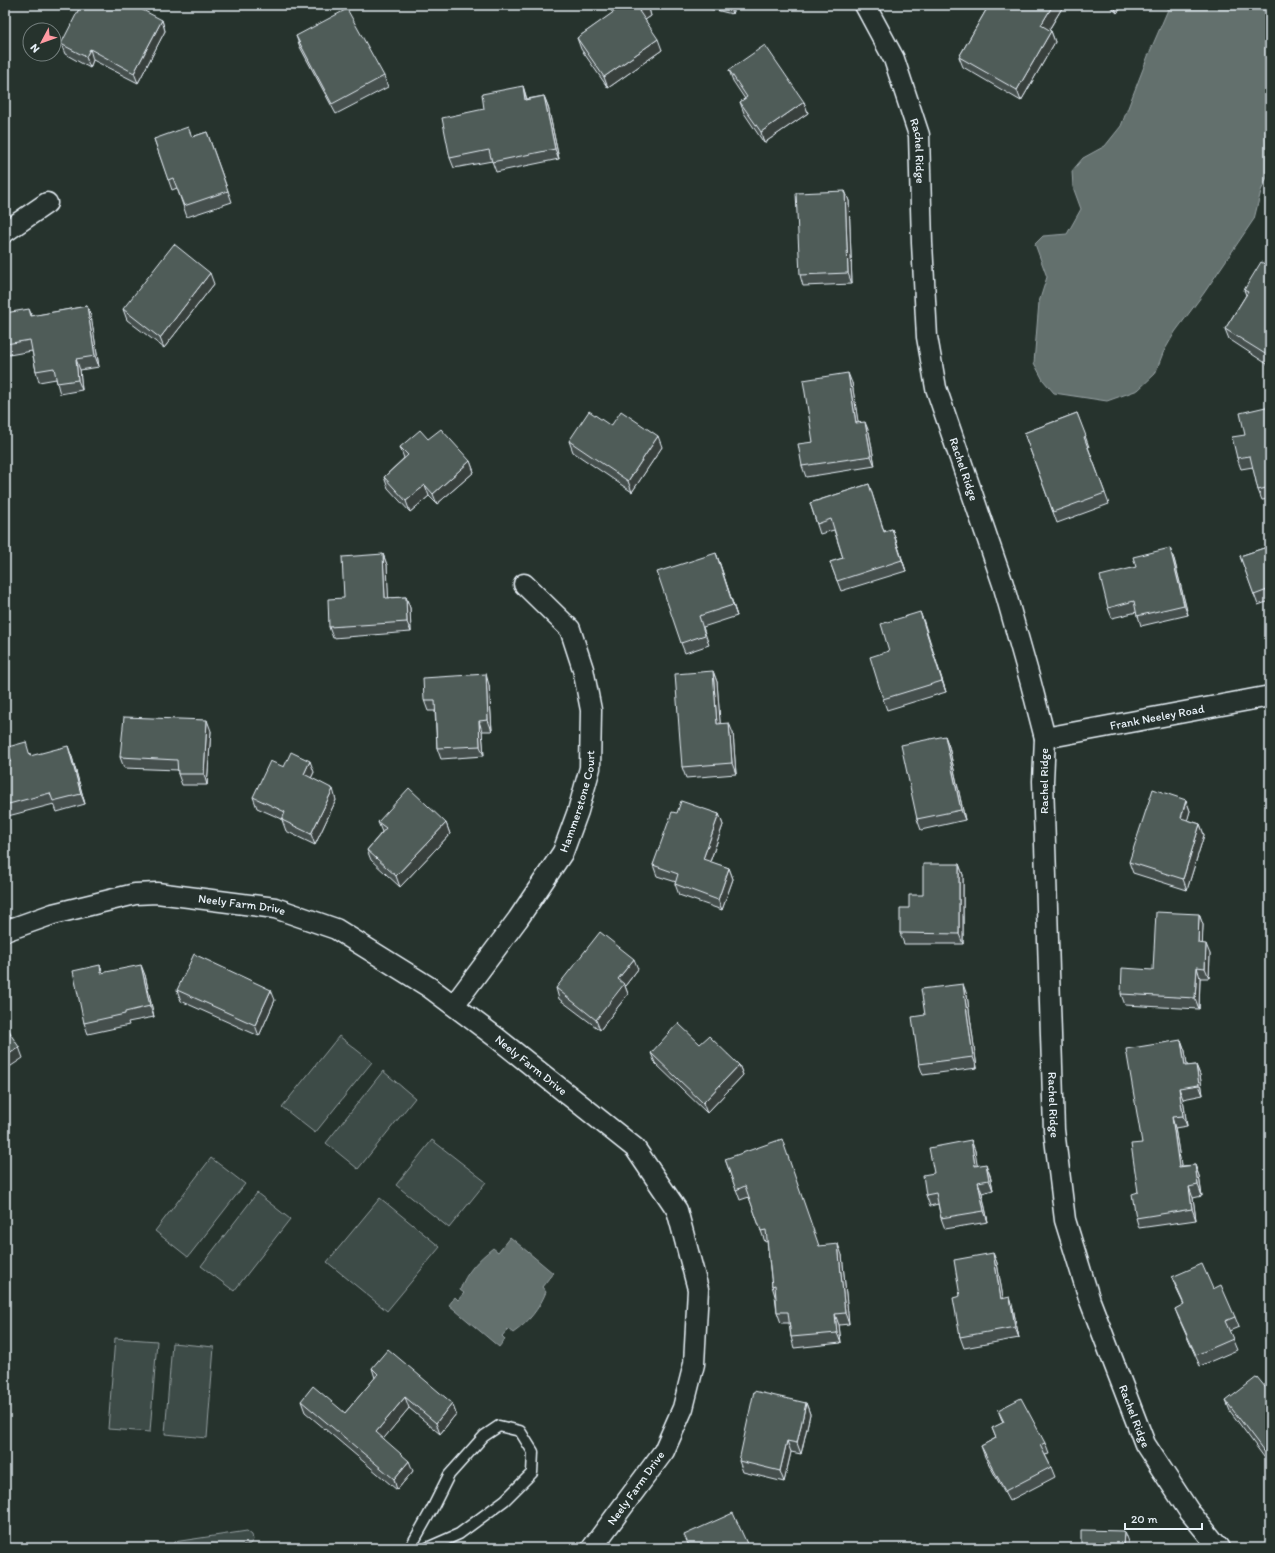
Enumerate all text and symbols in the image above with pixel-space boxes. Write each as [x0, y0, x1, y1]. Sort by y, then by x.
north arrow [22, 22, 62, 62]
text: N [27, 41, 42, 55]
street label: Rachel Ridge [907, 116, 927, 184]
street label: Rachel Ridge [946, 436, 981, 503]
street label: Frank Neeley Road [1109, 701, 1206, 733]
street label: Rachel Ridge [1037, 748, 1051, 814]
street label: Hammerstone Court [556, 750, 597, 854]
street label: Neely Farm Drive [197, 891, 288, 918]
street label: Neely Farm Drive [492, 1032, 570, 1098]
street label: Rachel Ridge [1045, 1072, 1062, 1139]
street label: Rachel Ridge [1116, 1383, 1153, 1451]
street label: Neely Farm Drive [604, 1448, 668, 1528]
scale bar [1125, 1505, 1202, 1531]
text: 20 m [1131, 1512, 1158, 1526]

